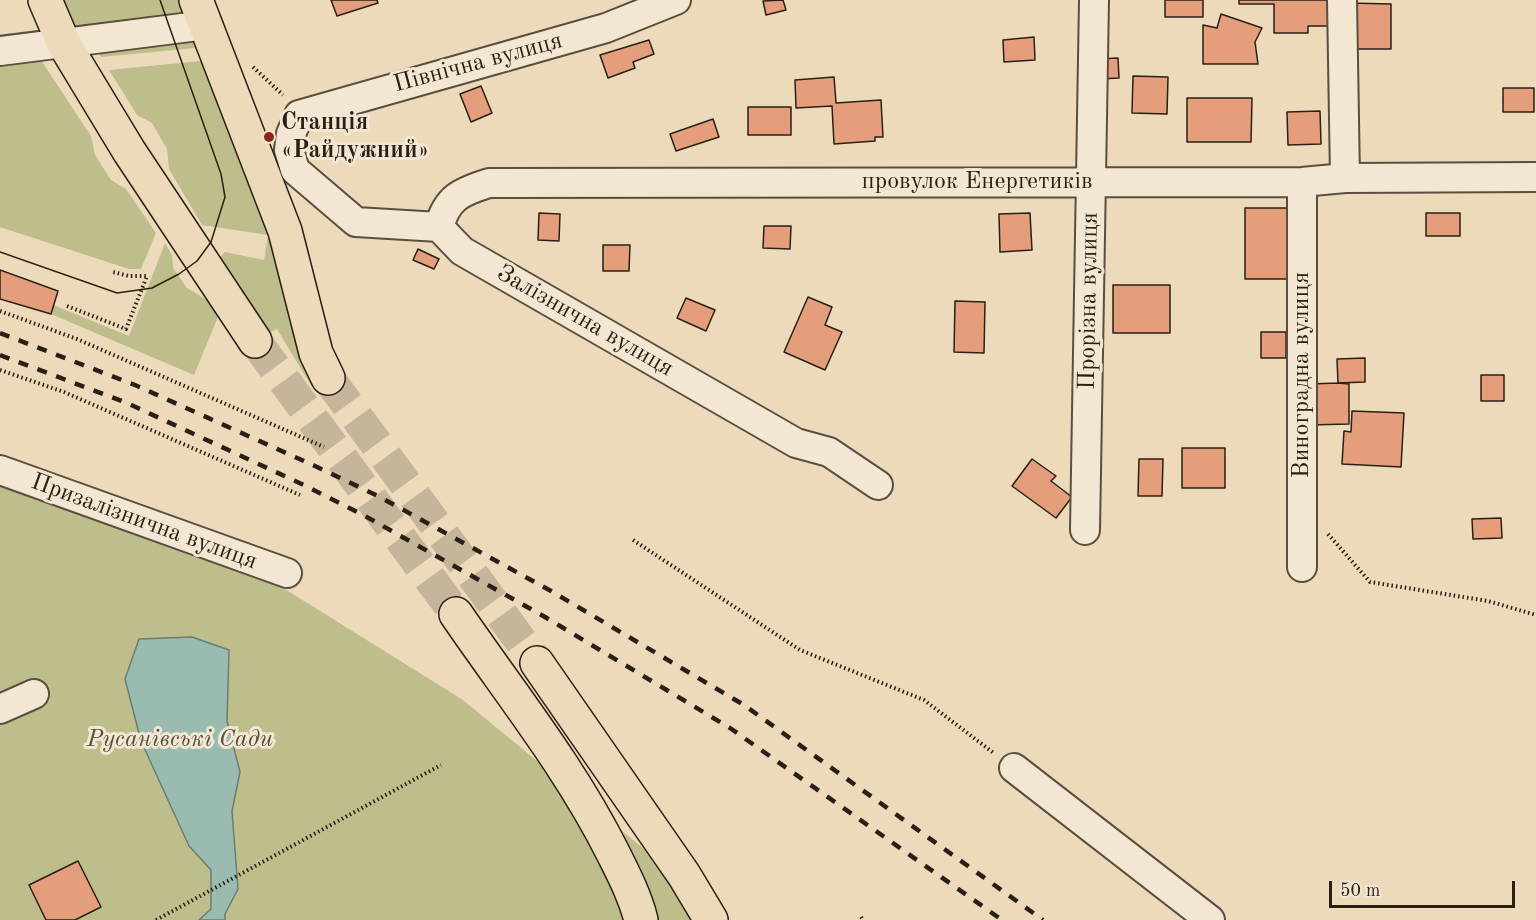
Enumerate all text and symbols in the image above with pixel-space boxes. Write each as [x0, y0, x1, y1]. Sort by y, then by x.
street label: Північна вулиця [390, 27, 566, 99]
place label: Станція «Райдужний» [281, 109, 429, 165]
marker: Станція «Райдужний» [262, 130, 276, 144]
street label: провулок Енергетиків [862, 168, 1092, 196]
street label: Прорізна вулиця [1073, 212, 1105, 390]
street label: Залізнична вулиця [492, 259, 678, 383]
street label: Виноградна вулиця [1288, 272, 1316, 478]
street label: Призалізнична вулиця [27, 468, 261, 576]
park label: Русанівські Сади [87, 726, 273, 754]
scale bar [1332, 869, 1518, 907]
text: 50 m [1340, 882, 1380, 900]

